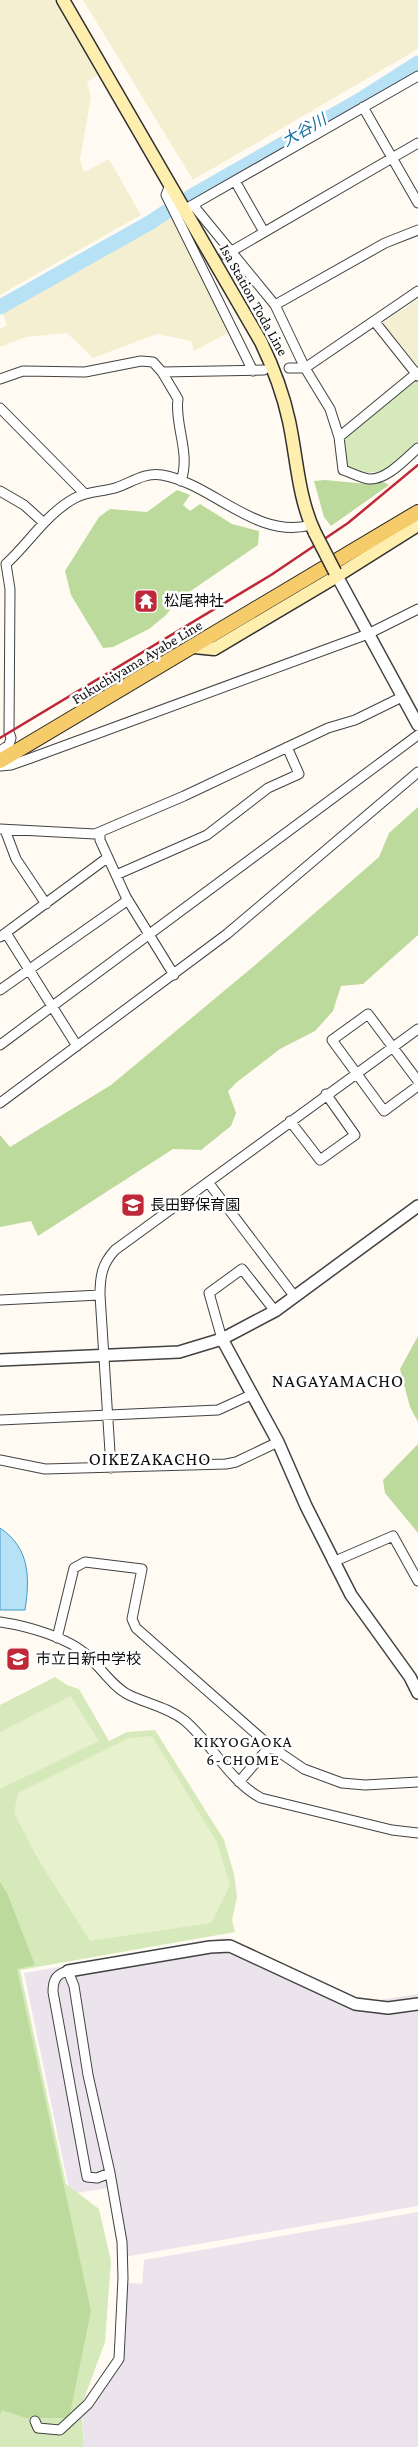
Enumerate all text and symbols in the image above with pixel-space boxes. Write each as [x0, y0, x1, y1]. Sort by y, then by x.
water label: 大谷川 [279, 110, 331, 149]
street label: Isa Station Toda Line [217, 241, 291, 359]
temple icon: 松尾神社 [133, 588, 159, 614]
place label: 松尾神社 [164, 593, 224, 609]
street label: Fukuchiyama Ayabe Line [69, 617, 206, 708]
school or university icon: 長田野保育園 [120, 1192, 146, 1218]
place label: 長田野保育園 [150, 1197, 240, 1213]
district label: NAGAYAMACHO [272, 1371, 404, 1391]
district label: OIKEZAKACHO [89, 1449, 211, 1469]
school or university icon: 市立日新中学校 [5, 1646, 31, 1672]
place label: 市立日新中学校 [36, 1651, 141, 1667]
district label: KIKYOGAOKA 6-CHOME [194, 1733, 292, 1768]

